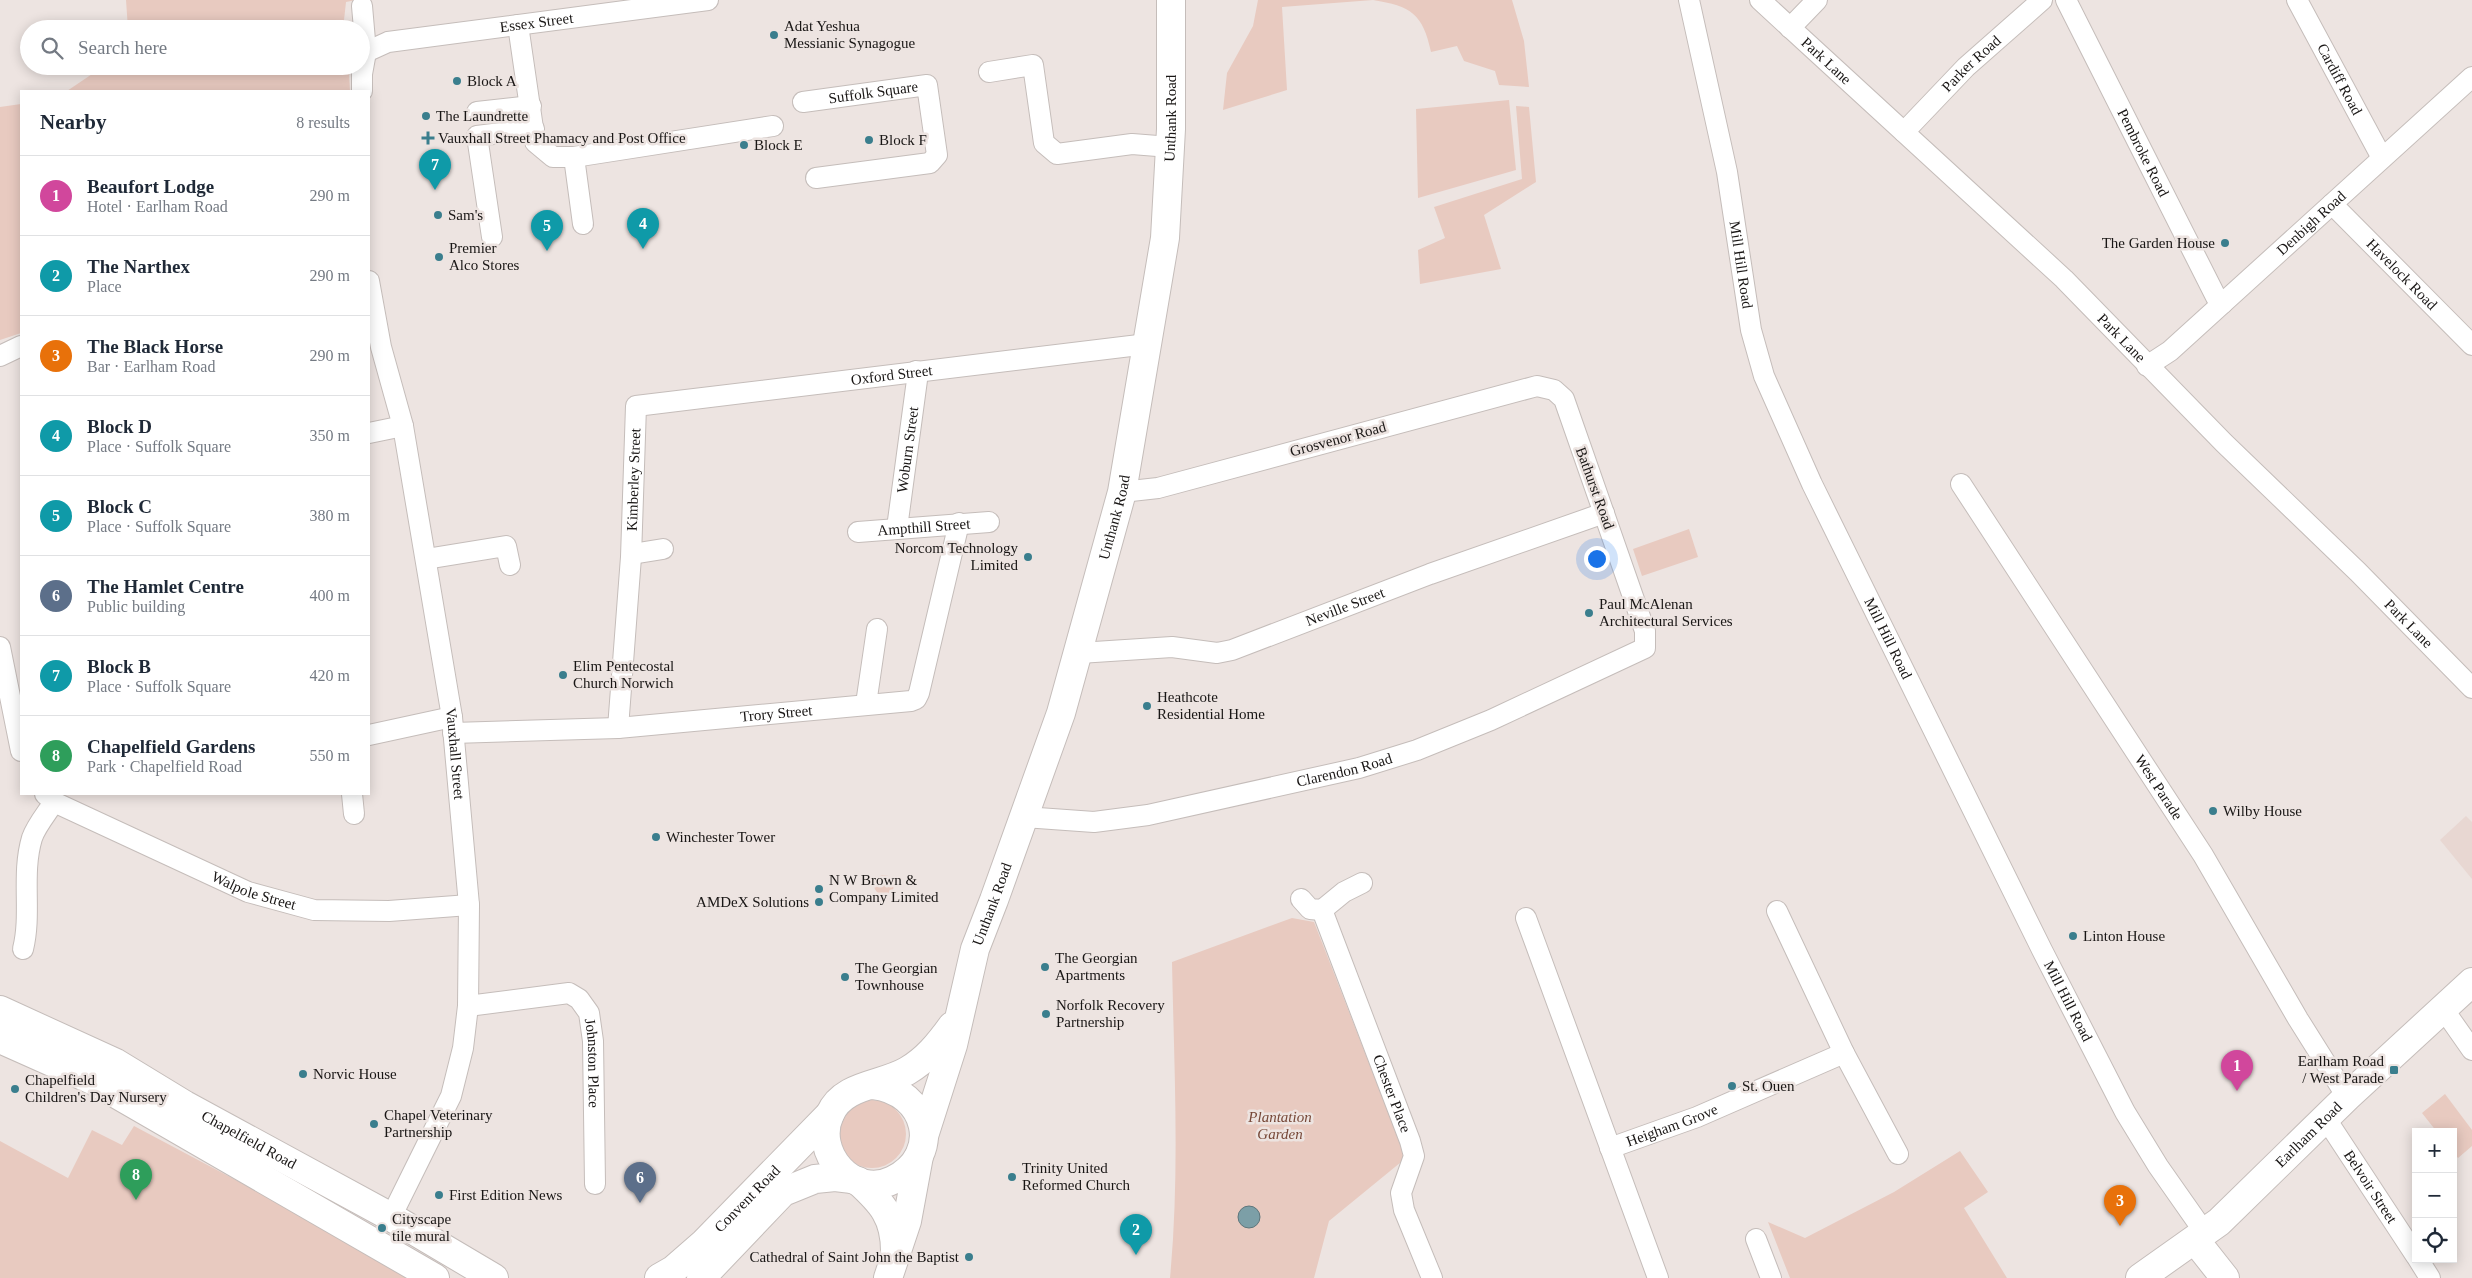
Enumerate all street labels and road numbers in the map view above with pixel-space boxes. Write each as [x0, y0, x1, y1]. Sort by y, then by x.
street label: Essex Street [499, 10, 575, 35]
street label: Parker Road [1939, 32, 2004, 95]
street label: Park Lane [1798, 34, 1855, 88]
street label: Cardiff Road [2314, 41, 2366, 118]
street label: Unthank Road [1161, 74, 1179, 162]
street label: Suffolk Square [828, 78, 919, 106]
street label: Pembroke Road [2114, 106, 2172, 200]
street label: Denbigh Road [2273, 187, 2349, 258]
street label: Mill Hill Road [1727, 220, 1756, 310]
street label: Havelock Road [2363, 236, 2441, 313]
street label: Park Lane [2094, 310, 2149, 366]
street label: Oxford Street [850, 362, 934, 388]
street label: Woburn Street [894, 405, 921, 494]
street label: Grosvenor Road [1288, 418, 1388, 460]
street label: Kimberley Street [624, 427, 643, 531]
street label: Bathurst Road [1573, 445, 1617, 532]
street label: Unthank Road [1096, 473, 1133, 562]
street label: Ampthill Street [877, 515, 972, 538]
street label: Neville Street [1303, 584, 1387, 629]
street label: Mill Hill Road [1861, 595, 1915, 682]
street label: Park Lane [2381, 596, 2436, 651]
street label: Trory Street [739, 702, 814, 725]
street label: Vauxhall Street [443, 707, 468, 801]
street label: Clarendon Road [1295, 750, 1394, 790]
street label: West Parade [2132, 752, 2186, 823]
street label: Unthank Road [969, 860, 1015, 948]
street label: Walpole Street [209, 868, 298, 913]
street label: Mill Hill Road [2041, 958, 2096, 1045]
street label: Johnston Place [582, 1017, 602, 1108]
street label: Chester Place [1370, 1052, 1414, 1135]
street label: Earlham Road [2272, 1098, 2345, 1170]
street label: Heigham Grove [1624, 1101, 1720, 1150]
street label: Chapelfield Road [199, 1107, 299, 1172]
street label: Belvoir Street [2341, 1147, 2401, 1227]
street label: Convent Road [711, 1162, 783, 1235]

